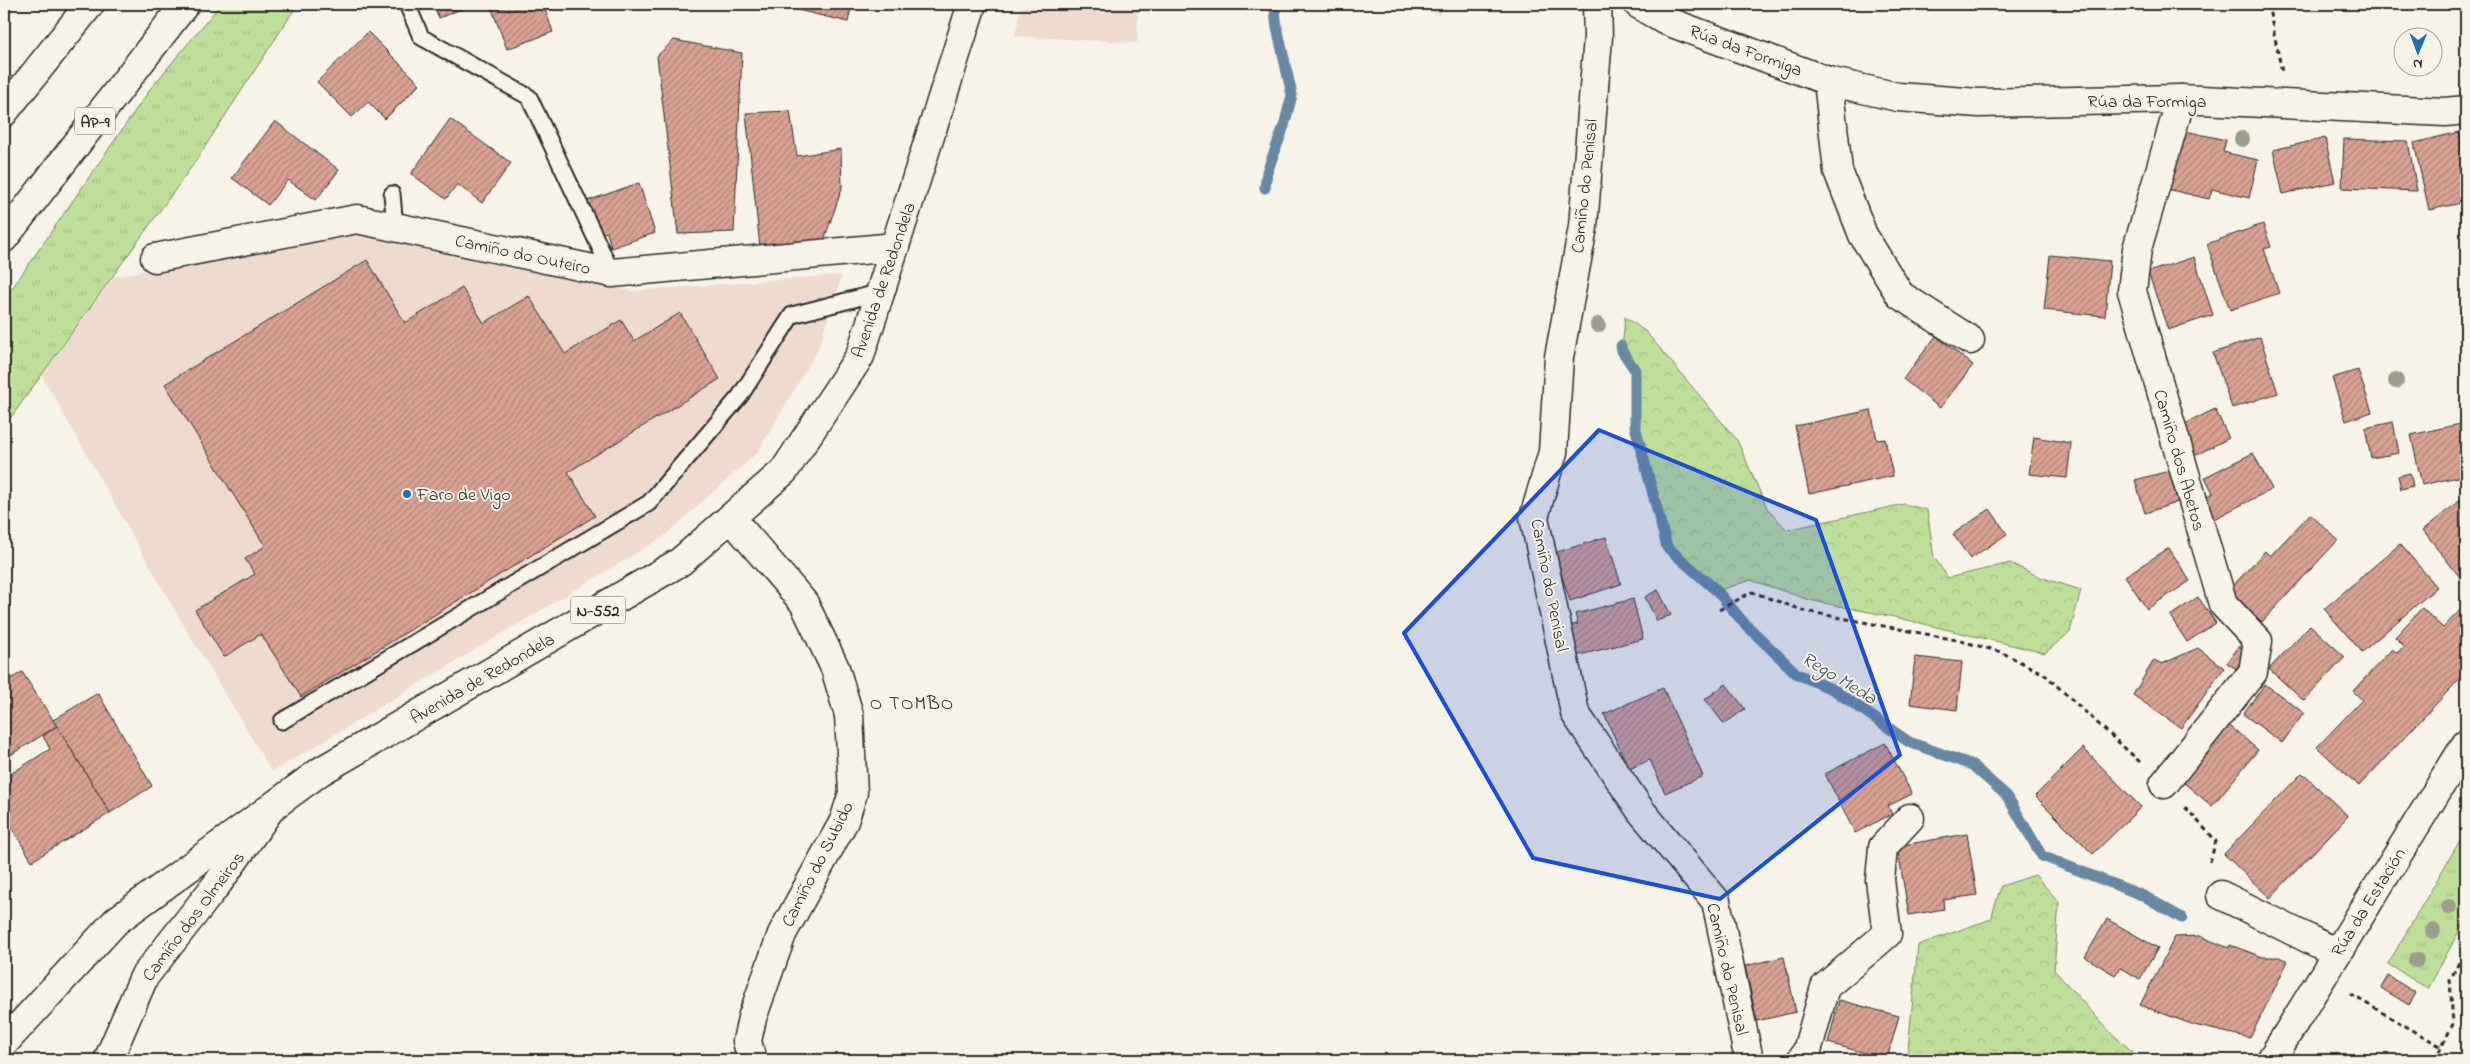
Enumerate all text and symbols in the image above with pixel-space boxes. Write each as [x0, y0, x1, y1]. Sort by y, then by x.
street label: Rúa da Formiga [1685, 19, 1806, 85]
north arrow [2392, 28, 2442, 78]
text: N [2413, 53, 2423, 74]
street label: Rúa da Formiga [2088, 90, 2206, 117]
road number: AP-9 [75, 108, 115, 134]
street label: Camiño do Penisal [1566, 118, 1606, 255]
street label: Avenida de Redondela [846, 199, 924, 362]
street label: Camiño do Outeiro [452, 229, 593, 283]
street label: Camiño dos Abetos [2145, 387, 2211, 534]
place label: Faro de Vigo [416, 483, 511, 510]
marker: Faro de Vigo [401, 488, 413, 500]
street label: Camiño do Penisal [1522, 517, 1574, 654]
road number: N-552 [570, 596, 626, 624]
street label: Avenida de Redondela [406, 628, 560, 732]
water label: Rego Meda [1796, 646, 1882, 713]
district label: O TOMBO [870, 691, 954, 718]
street label: Camiño do Subido [776, 798, 862, 932]
street label: Rúa da Estación [2326, 843, 2414, 963]
street label: Camiño dos Olmeiros [137, 847, 252, 988]
street label: Camiño do Penisal [1698, 901, 1754, 1038]

